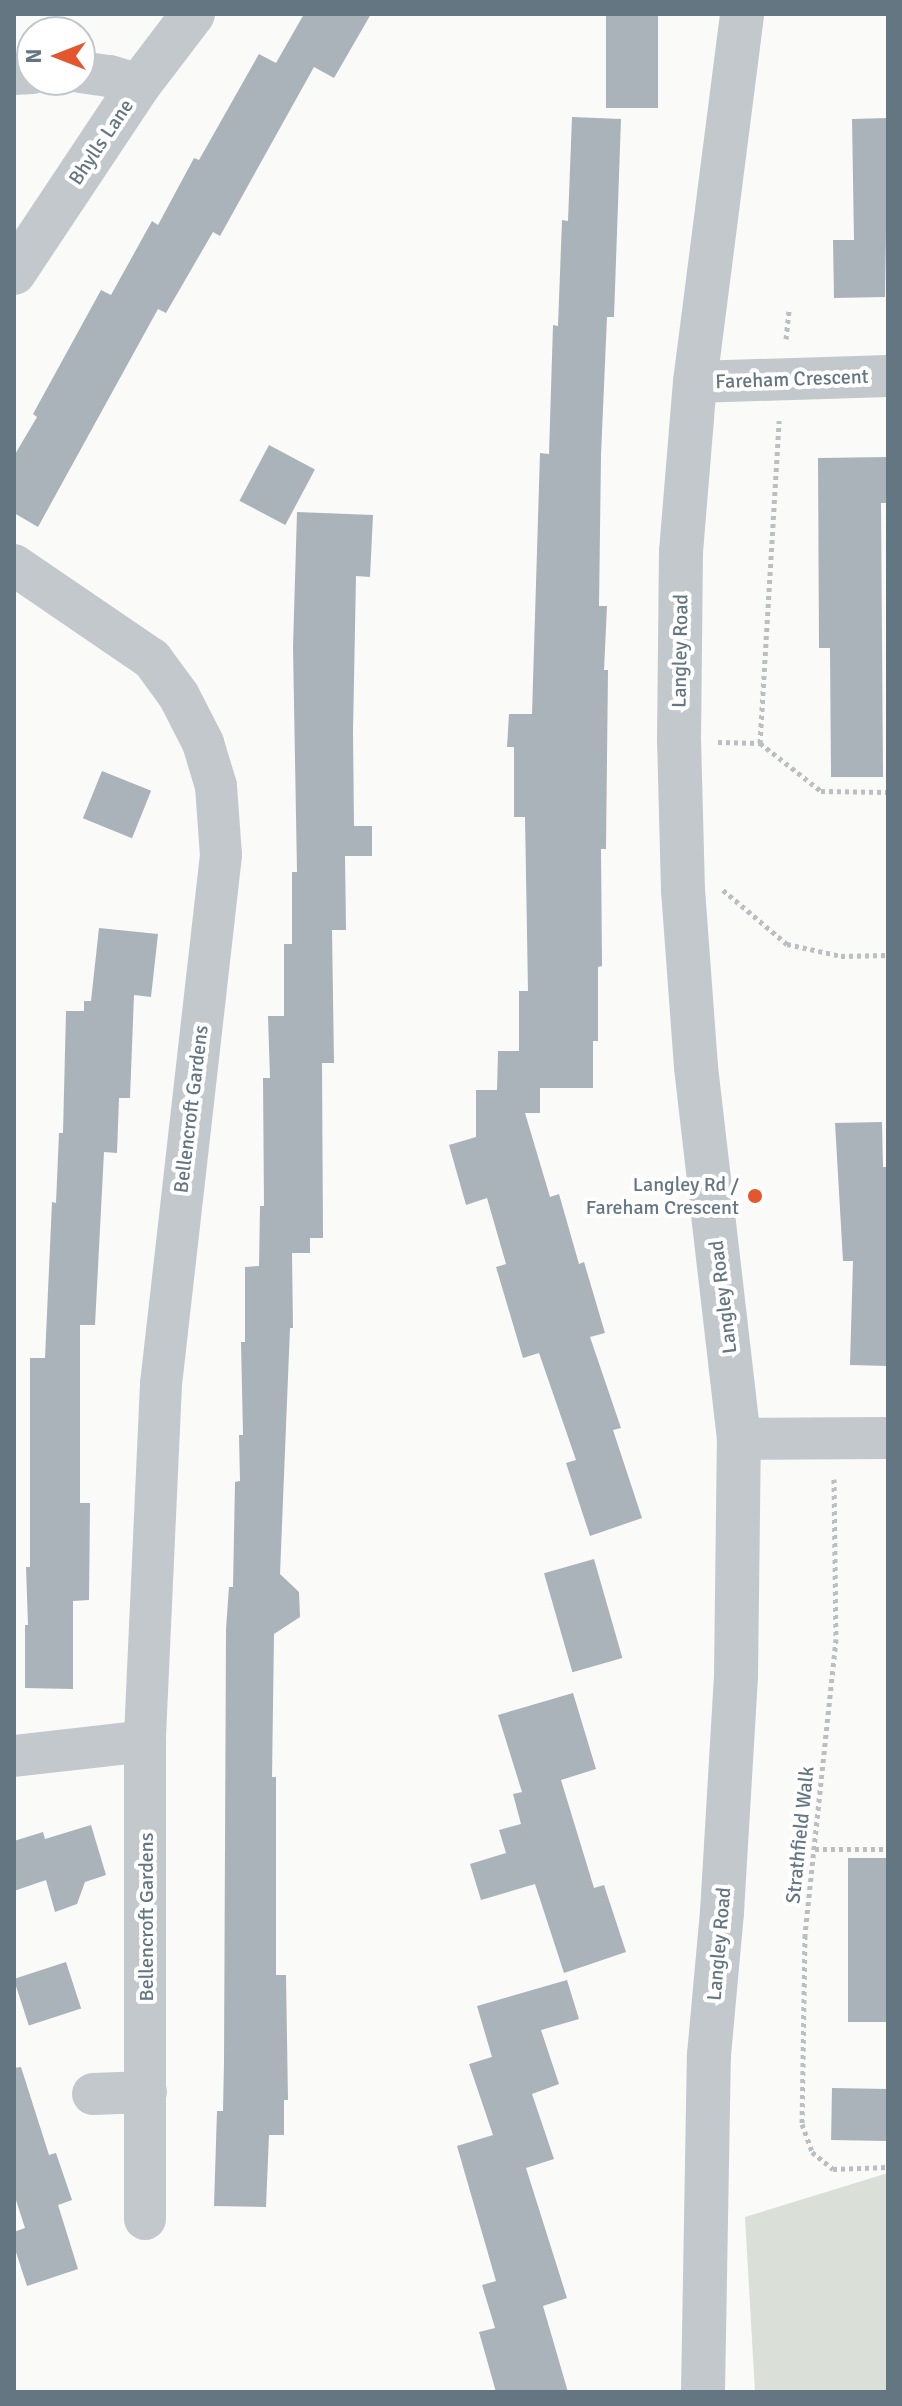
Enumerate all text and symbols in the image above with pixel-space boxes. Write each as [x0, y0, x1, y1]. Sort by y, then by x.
north arrow [16, 16, 96, 96]
text: N [20, 48, 47, 64]
street label: Bhylls Lane [64, 95, 138, 189]
street label: Fareham Crescent [715, 364, 869, 394]
street label: Langley Road [667, 594, 693, 708]
street label: Bellencroft Gardens [169, 1024, 213, 1194]
place label: Langley Rd / Fareham Crescent [586, 1172, 739, 1219]
marker: Langley Rd / Fareham Crescent [746, 1187, 764, 1205]
street label: Langley Road [704, 1239, 742, 1355]
street label: Strathfield Walk [781, 1765, 819, 1905]
street label: Bellencroft Gardens [134, 1833, 158, 2001]
street label: Langley Road [702, 1886, 736, 2002]

